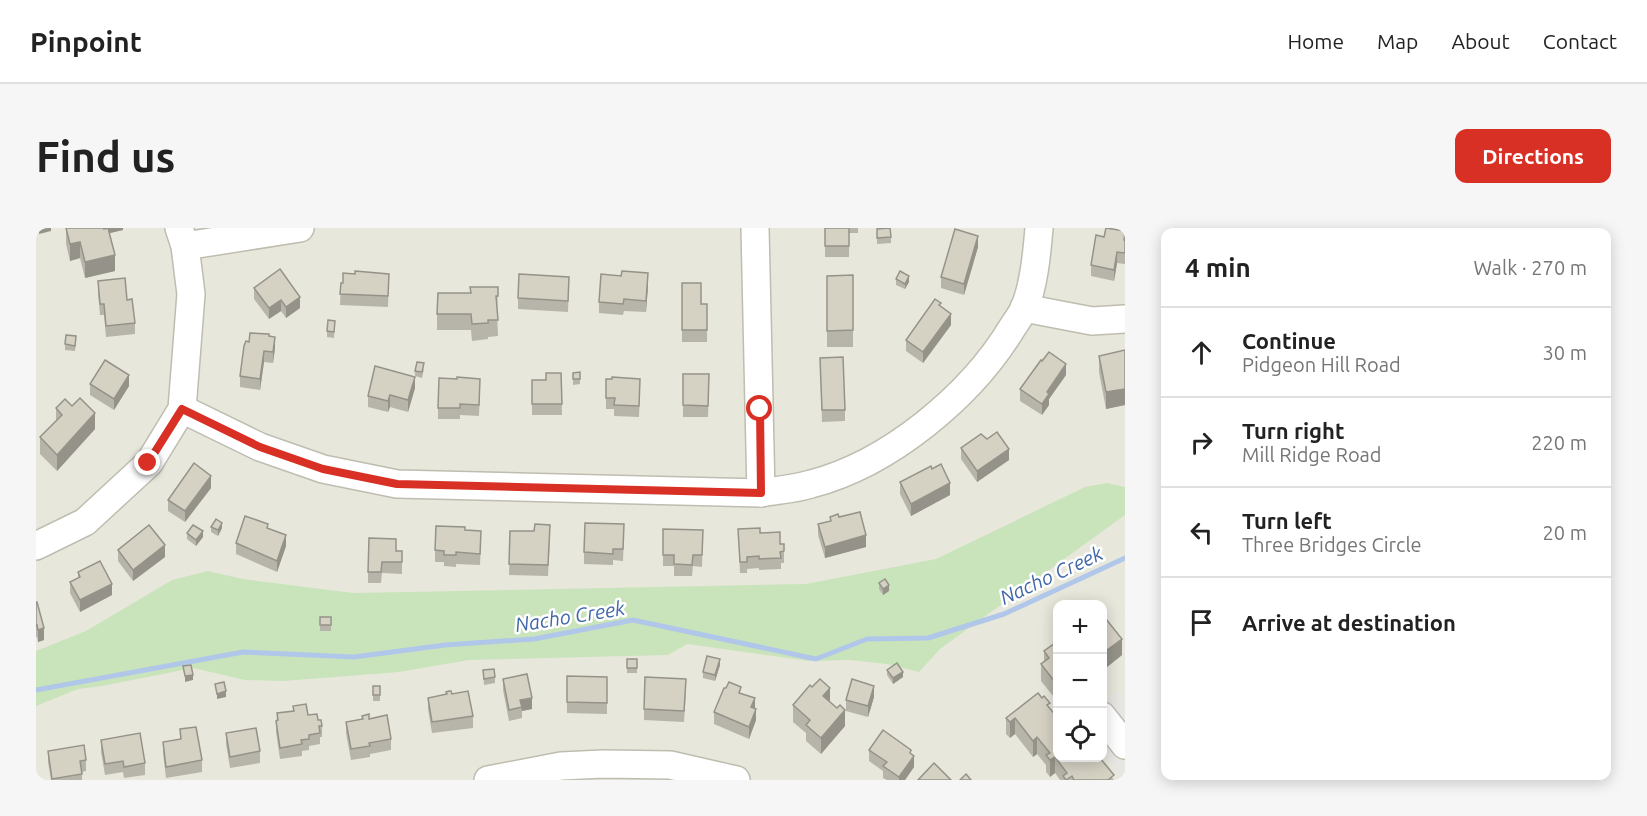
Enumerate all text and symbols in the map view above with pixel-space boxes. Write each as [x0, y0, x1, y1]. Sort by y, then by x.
text: Pinpoint [30, 26, 142, 57]
text: Home [1287, 29, 1344, 53]
text: Map [1377, 29, 1418, 53]
text: About [1451, 29, 1510, 53]
text: Contact [1543, 29, 1617, 53]
button: Directions [1455, 129, 1611, 183]
text: Find us [36, 133, 175, 180]
text: 4 min [1185, 253, 1251, 282]
text: Walk · 270 m [1474, 256, 1587, 279]
text: Continue [1242, 328, 1336, 353]
icon: ahead [1185, 336, 1218, 369]
text: 30 m [1543, 341, 1587, 364]
text: Pidgeon Hill Road [1242, 353, 1401, 376]
route start [746, 395, 772, 421]
text: Turn right [1242, 418, 1344, 443]
icon: right [1185, 426, 1218, 459]
text: 220 m [1531, 431, 1587, 454]
text: Mill Ridge Road [1242, 443, 1382, 466]
route end [134, 449, 160, 475]
text: Turn left [1242, 508, 1332, 533]
icon: left [1185, 516, 1218, 549]
text: 20 m [1543, 521, 1587, 544]
text: Three Bridges Circle [1242, 533, 1422, 556]
water label: Nacho Creek [996, 541, 1107, 609]
water label: Nacho Creek [513, 596, 627, 636]
map controls [1053, 600, 1107, 762]
button: + [1053, 600, 1107, 654]
icon: arrive [1185, 606, 1218, 639]
text: Arrive at destination [1242, 610, 1456, 635]
button: − [1053, 654, 1107, 708]
button: locate [1053, 708, 1107, 762]

